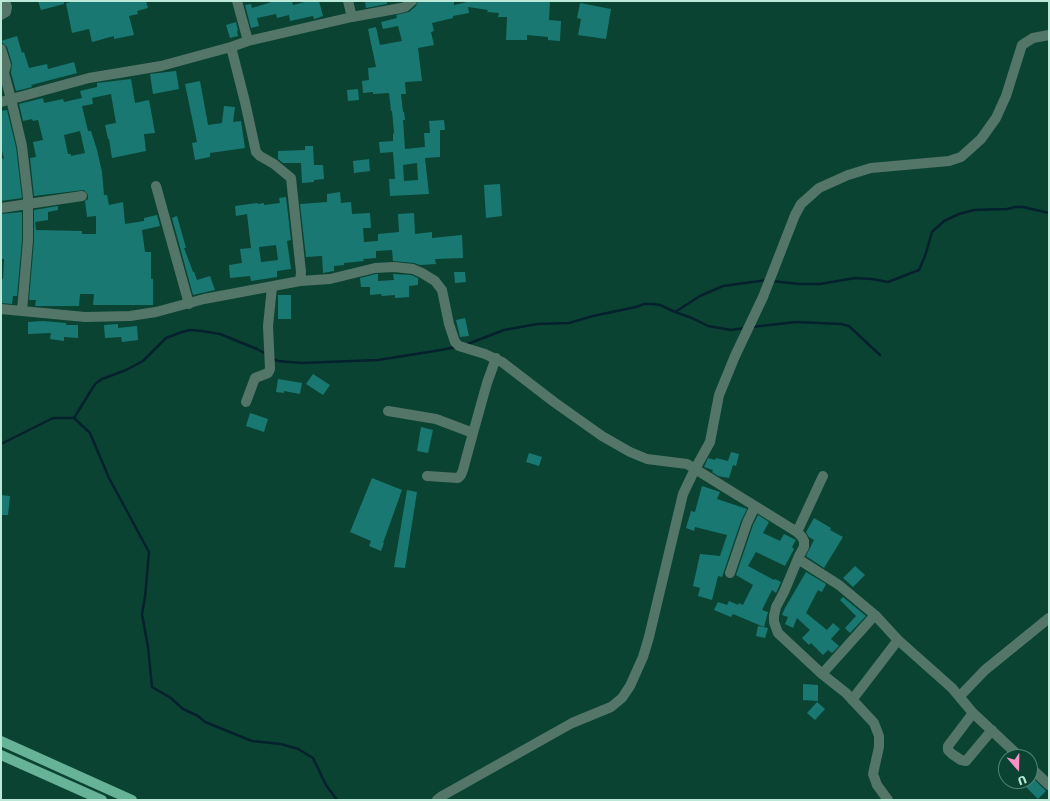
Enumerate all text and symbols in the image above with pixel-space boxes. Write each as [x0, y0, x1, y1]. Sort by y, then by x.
north arrow [998, 749, 1038, 789]
text: U [1016, 772, 1028, 787]

